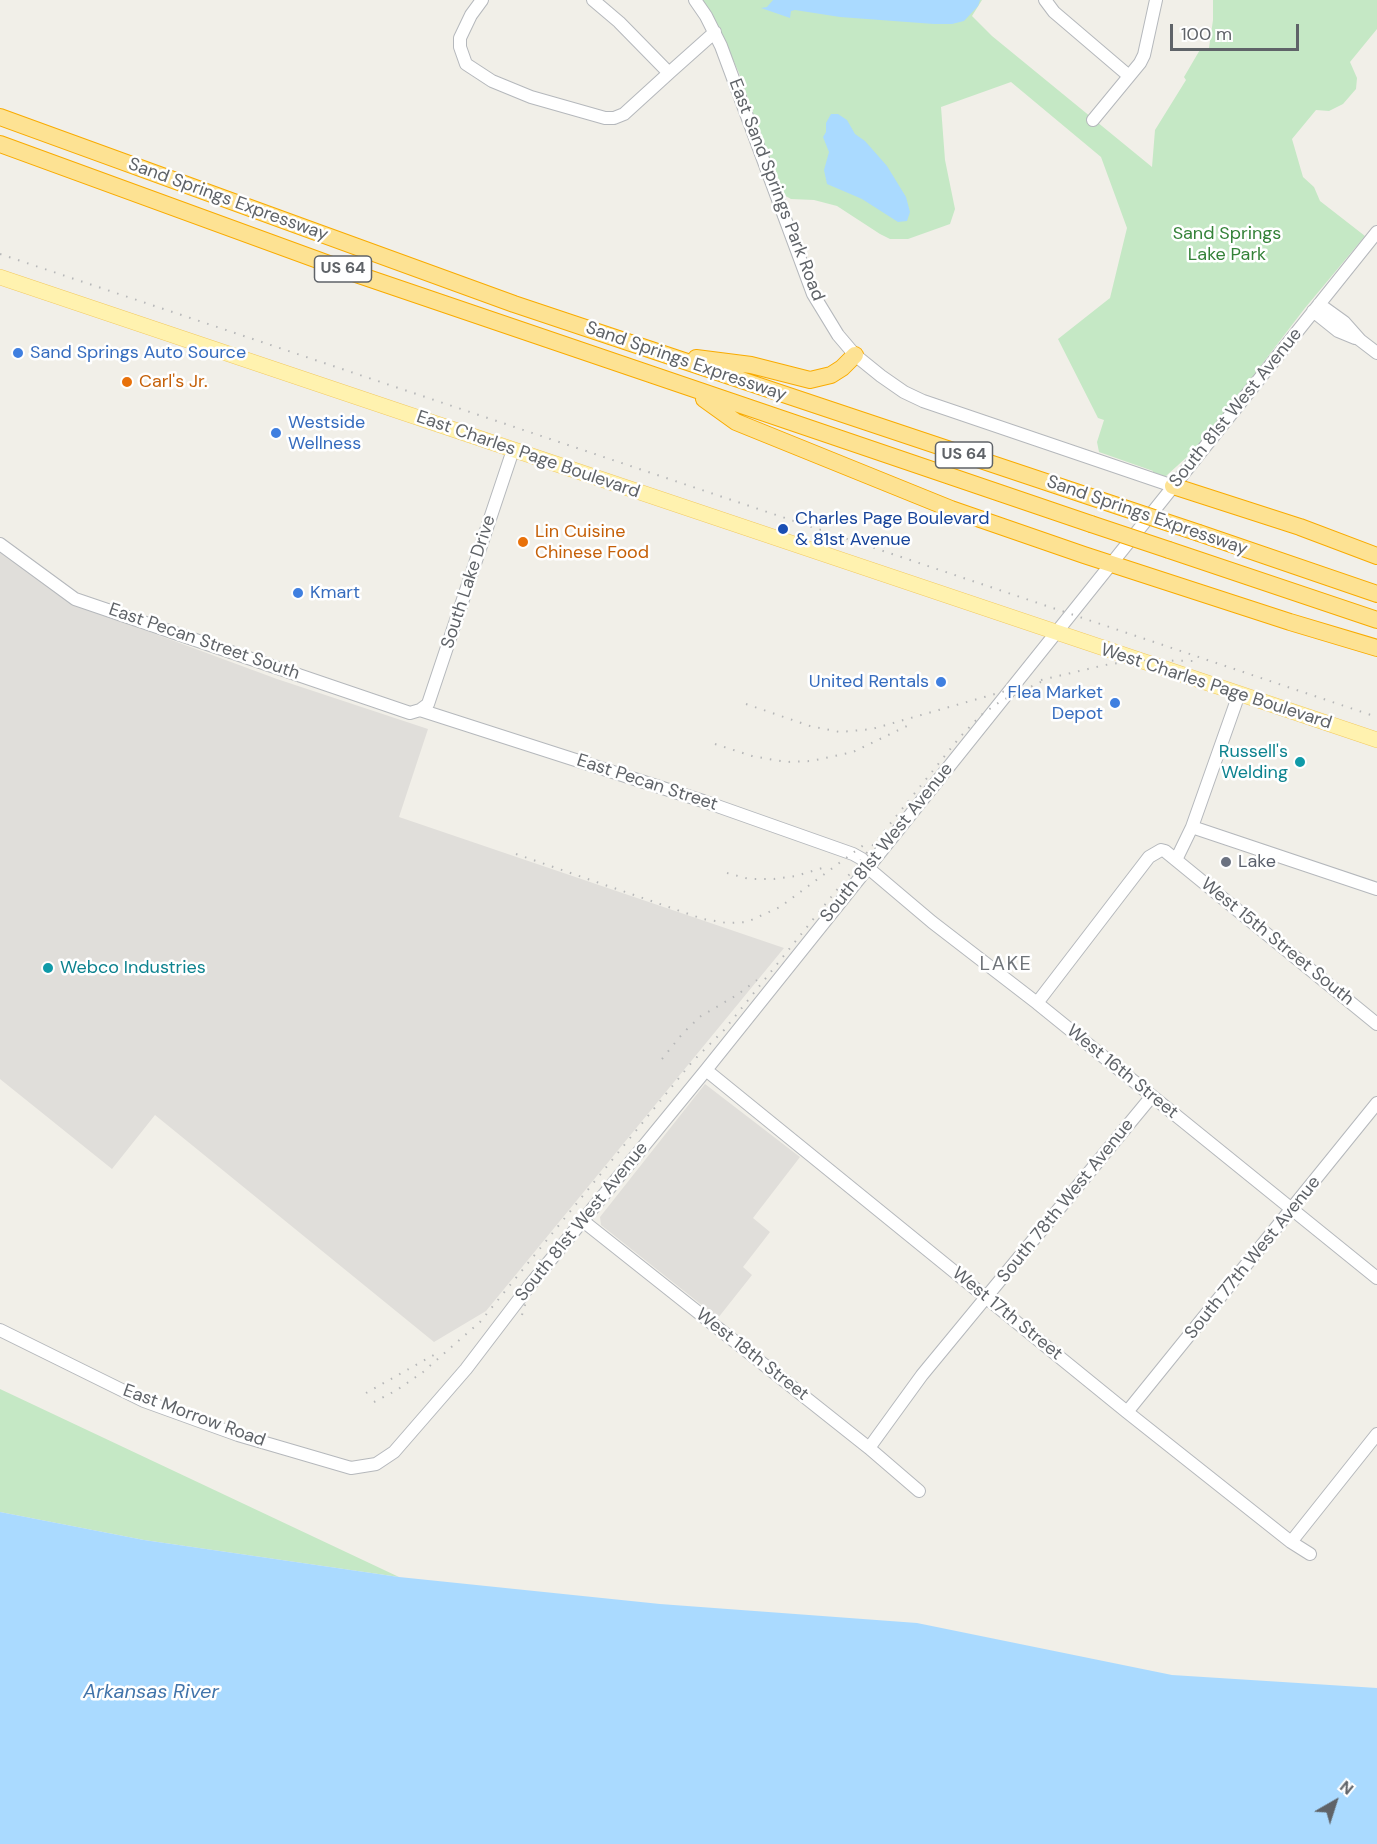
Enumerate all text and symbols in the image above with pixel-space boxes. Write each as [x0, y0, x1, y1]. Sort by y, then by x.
scale bar [1173, 12, 1302, 50]
text: 100 m [1181, 22, 1232, 46]
street label: East Sand Springs Park Road [724, 76, 828, 304]
street label: Sand Springs Expressway [125, 154, 331, 246]
park label: Sand Springs Lake Park [1173, 223, 1281, 266]
road number: US 64 [314, 256, 372, 282]
street label: Sand Springs Expressway [583, 317, 789, 407]
street label: South 81st West Avenue [1165, 324, 1307, 492]
place label: Sand Springs Auto Source [30, 342, 246, 364]
marker: Sand Springs Auto Source [11, 346, 25, 360]
place label: Carl's Jr. [139, 371, 208, 393]
marker: Carl's Jr. [120, 375, 134, 389]
street label: East Charles Page Boulevard [413, 407, 643, 503]
place label: Westside Wellness [288, 412, 365, 454]
marker: Westside Wellness [269, 426, 283, 440]
road number: US 64 [936, 442, 992, 468]
street label: Sand Springs Expressway [1044, 471, 1250, 561]
place label: Charles Page Boulevard & 81st Avenue [795, 508, 989, 550]
street label: South Lake Drive [437, 513, 501, 651]
place label: Lin Cuisine Chinese Food [535, 521, 649, 564]
marker: Charles Page Boulevard & 81st Avenue [776, 522, 790, 536]
marker: Lin Cuisine Chinese Food [516, 535, 530, 549]
place label: Kmart [310, 582, 360, 604]
marker: Kmart [291, 586, 305, 600]
street label: East Pecan Street South [106, 599, 302, 685]
street label: West Charles Page Boulevard [1098, 639, 1334, 735]
place label: United Rentals [809, 671, 929, 693]
marker: United Rentals [934, 675, 948, 689]
place label: Flea Market Depot [1008, 682, 1103, 724]
marker: Flea Market Depot [1108, 696, 1122, 710]
place label: Russell's Welding [1219, 741, 1288, 783]
street label: East Pecan Street [574, 750, 720, 816]
marker: Russell's Welding [1293, 755, 1307, 769]
street label: South 81st West Avenue [816, 759, 958, 927]
place label: Lake [1238, 851, 1276, 873]
marker: Lake [1219, 855, 1233, 869]
street label: West 15th Street South [1196, 874, 1358, 1010]
district label: LAKE [980, 953, 1032, 977]
place label: Webco Industries [60, 957, 206, 979]
marker: Webco Industries [41, 961, 55, 975]
street label: West 16th Street [1062, 1020, 1182, 1124]
street label: South 78th West Avenue [993, 1115, 1139, 1287]
street label: South 81st West Avenue [511, 1138, 653, 1306]
street label: South 77th West Avenue [1181, 1172, 1325, 1344]
street label: West 17th Street [947, 1263, 1067, 1365]
street label: West 18th Street [691, 1304, 813, 1406]
street label: East Morrow Road [120, 1380, 268, 1452]
water label: Arkansas River [83, 1681, 219, 1705]
north arrow [1305, 1772, 1365, 1832]
text: N [1335, 1776, 1358, 1799]

